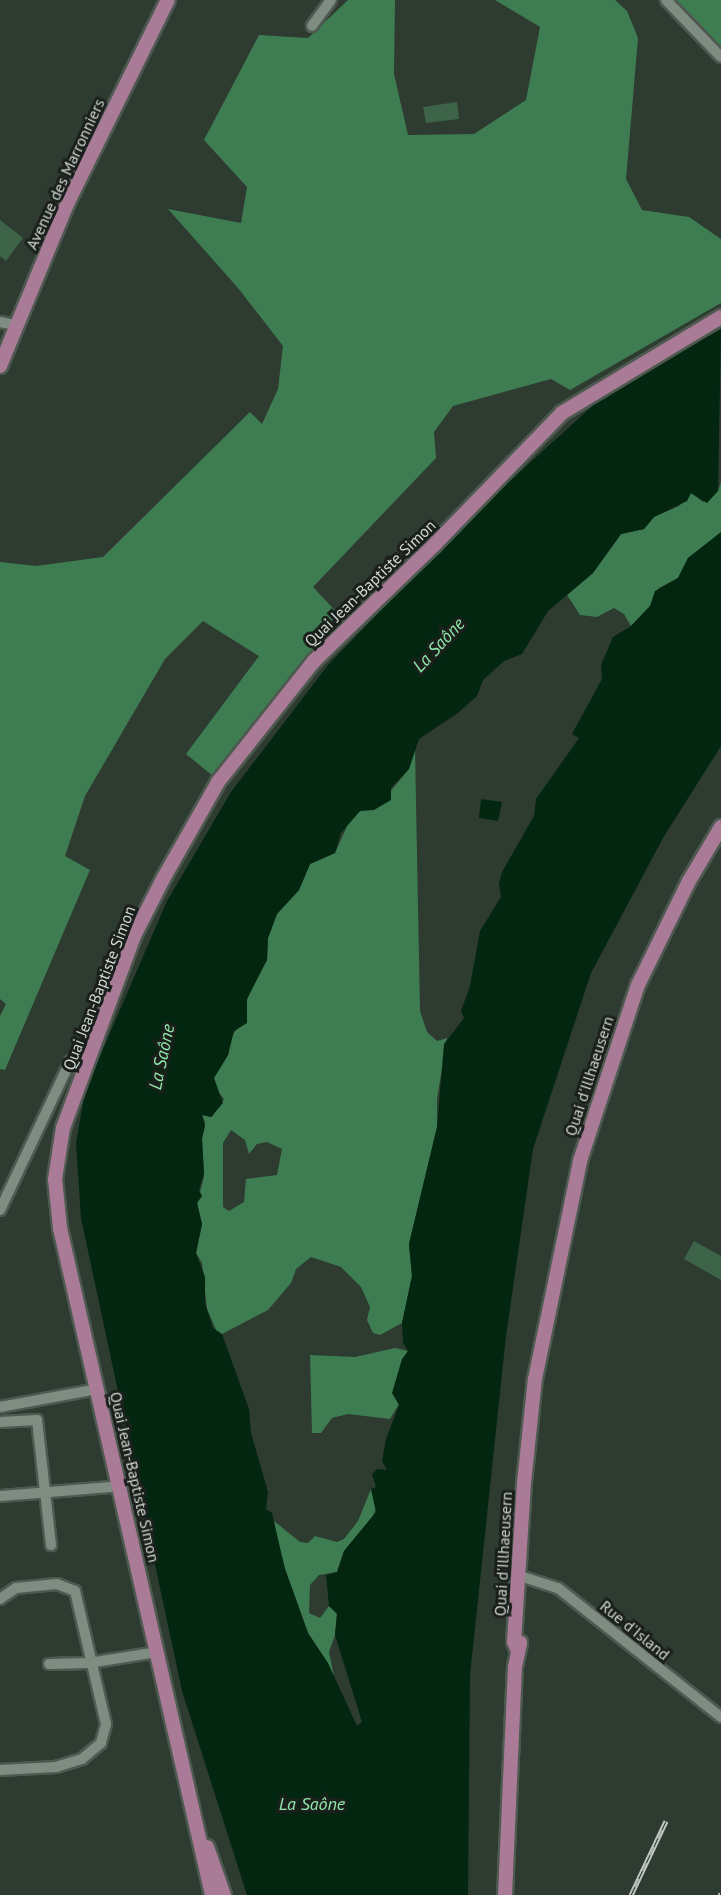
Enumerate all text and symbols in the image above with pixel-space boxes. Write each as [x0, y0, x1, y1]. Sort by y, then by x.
street label: Avenue des Marronniers [22, 96, 108, 252]
street label: Quai Jean-Baptiste Simon [301, 516, 439, 650]
water label: La Saône [408, 613, 470, 677]
street label: Quai Jean-Baptiste Simon [59, 903, 139, 1073]
street label: Quai d'Illhaeusern [561, 1014, 617, 1138]
water label: La Saône [145, 1022, 179, 1092]
street label: Quai Jean-Baptiste Simon [106, 1390, 164, 1564]
street label: Quai d'Illhaeusern [490, 1491, 516, 1617]
street label: Rue d'Island [596, 1596, 674, 1664]
water label: La Saône [279, 1793, 345, 1815]

